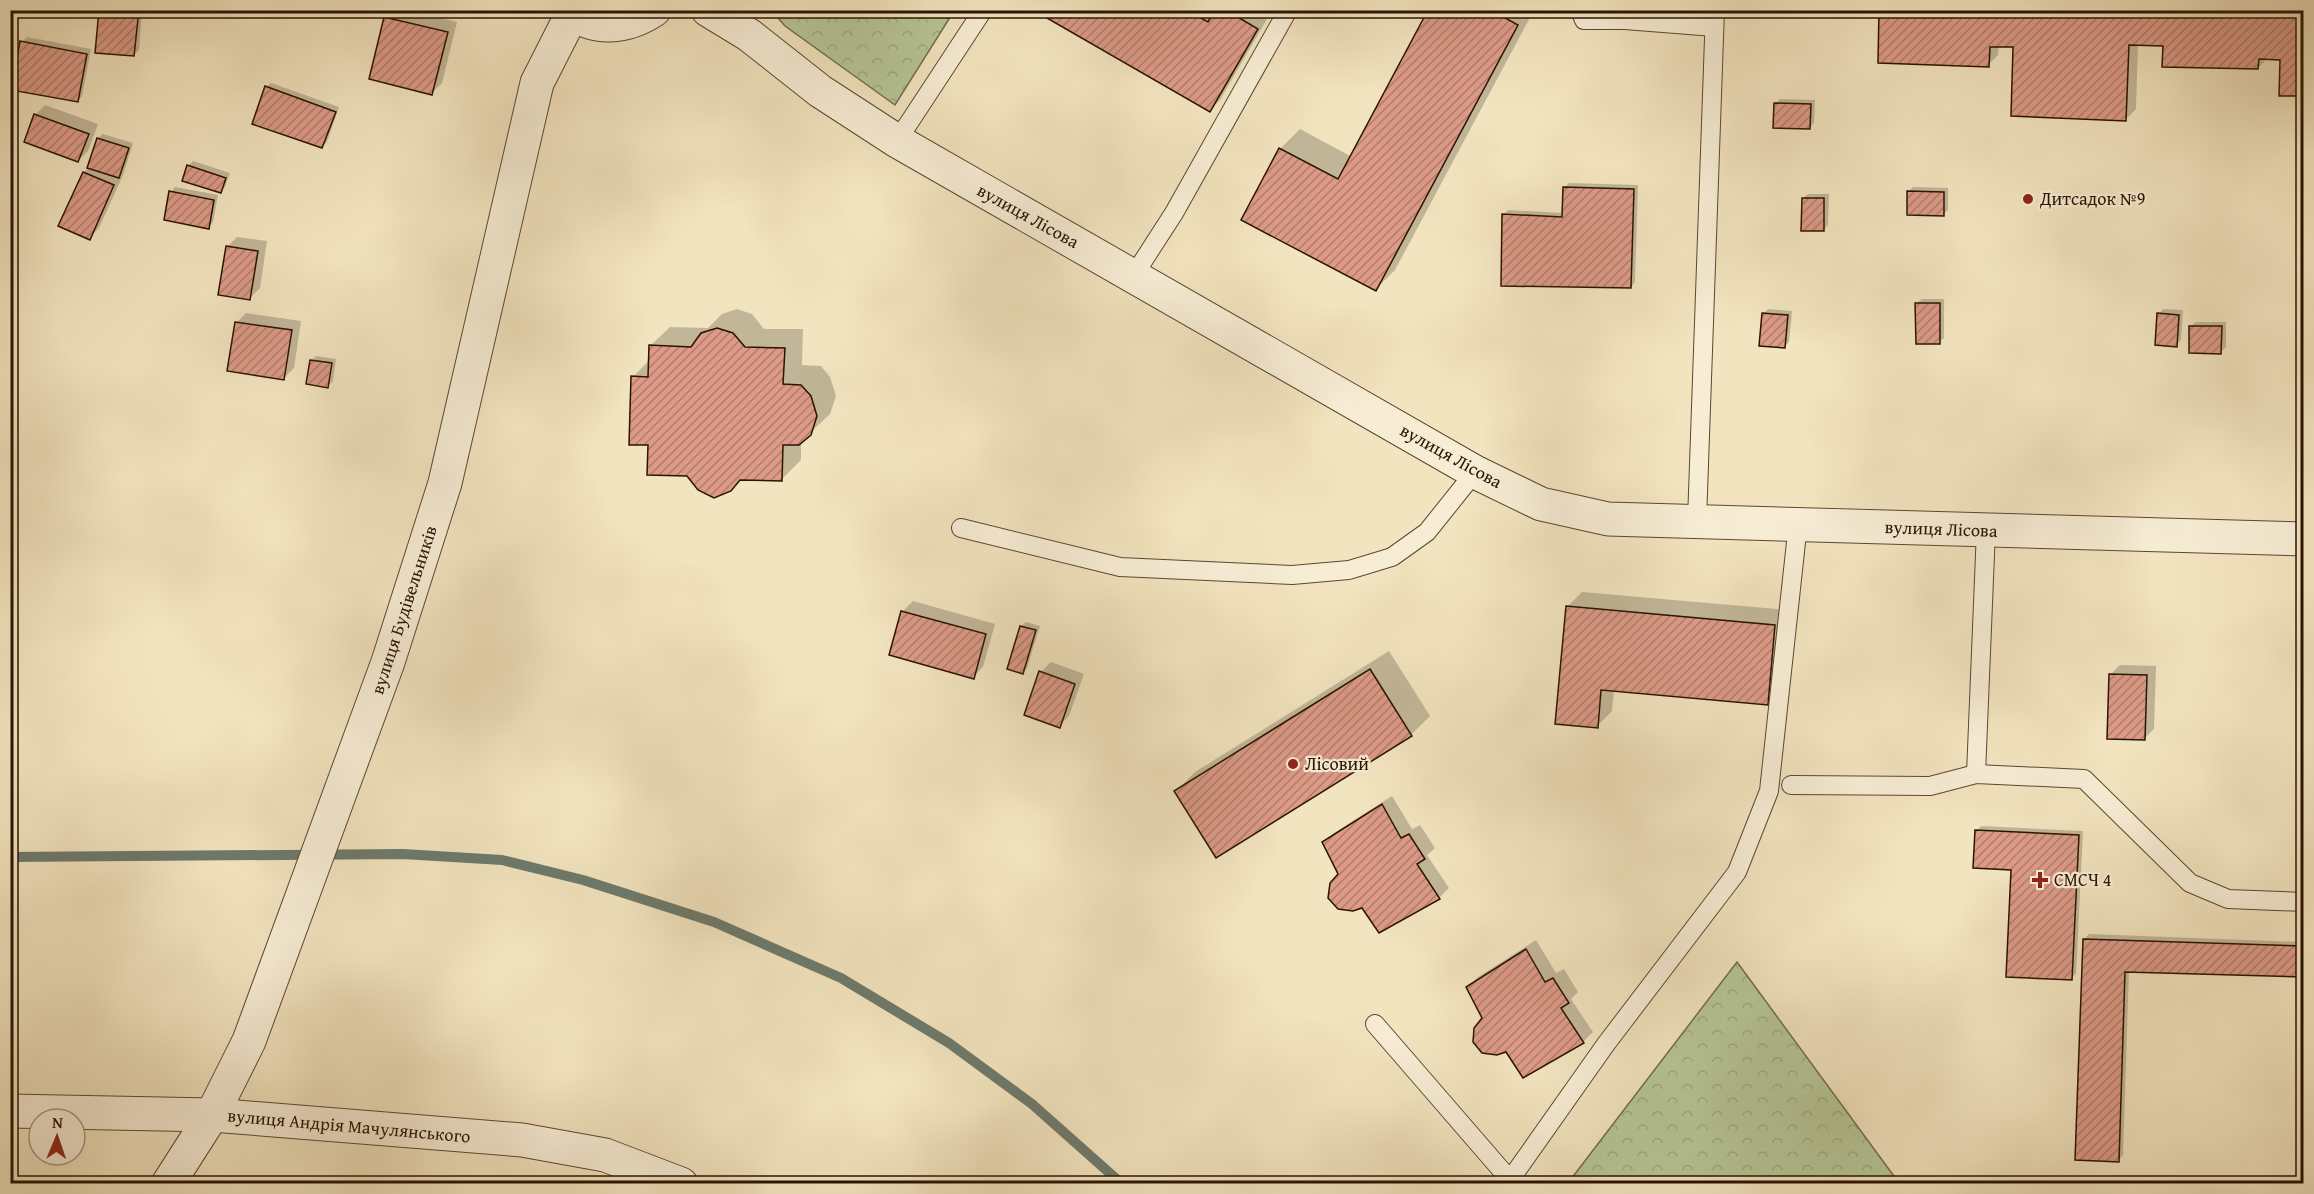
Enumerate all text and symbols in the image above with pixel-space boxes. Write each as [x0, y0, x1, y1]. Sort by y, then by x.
street label: вулиця Лісова [972, 176, 1085, 255]
place label: Дитсадок №9 [2039, 185, 2145, 212]
marker: Дитсадок №9 [2021, 192, 2035, 206]
street label: вулиця Лісова [1395, 416, 1508, 495]
street label: вулиця Лісова [1884, 513, 1998, 544]
street label: вулиця Будівельників [363, 522, 444, 698]
place label: Лісовий [1305, 750, 1369, 777]
marker: Лісовий [1286, 757, 1300, 771]
place label: СМСЧ 4 [2054, 866, 2111, 893]
marker: СМСЧ 4 [2031, 871, 2049, 889]
street label: вулиця Андрія Мачулянського [226, 1101, 472, 1150]
north arrow [27, 1107, 87, 1167]
text: N [52, 1110, 64, 1134]

